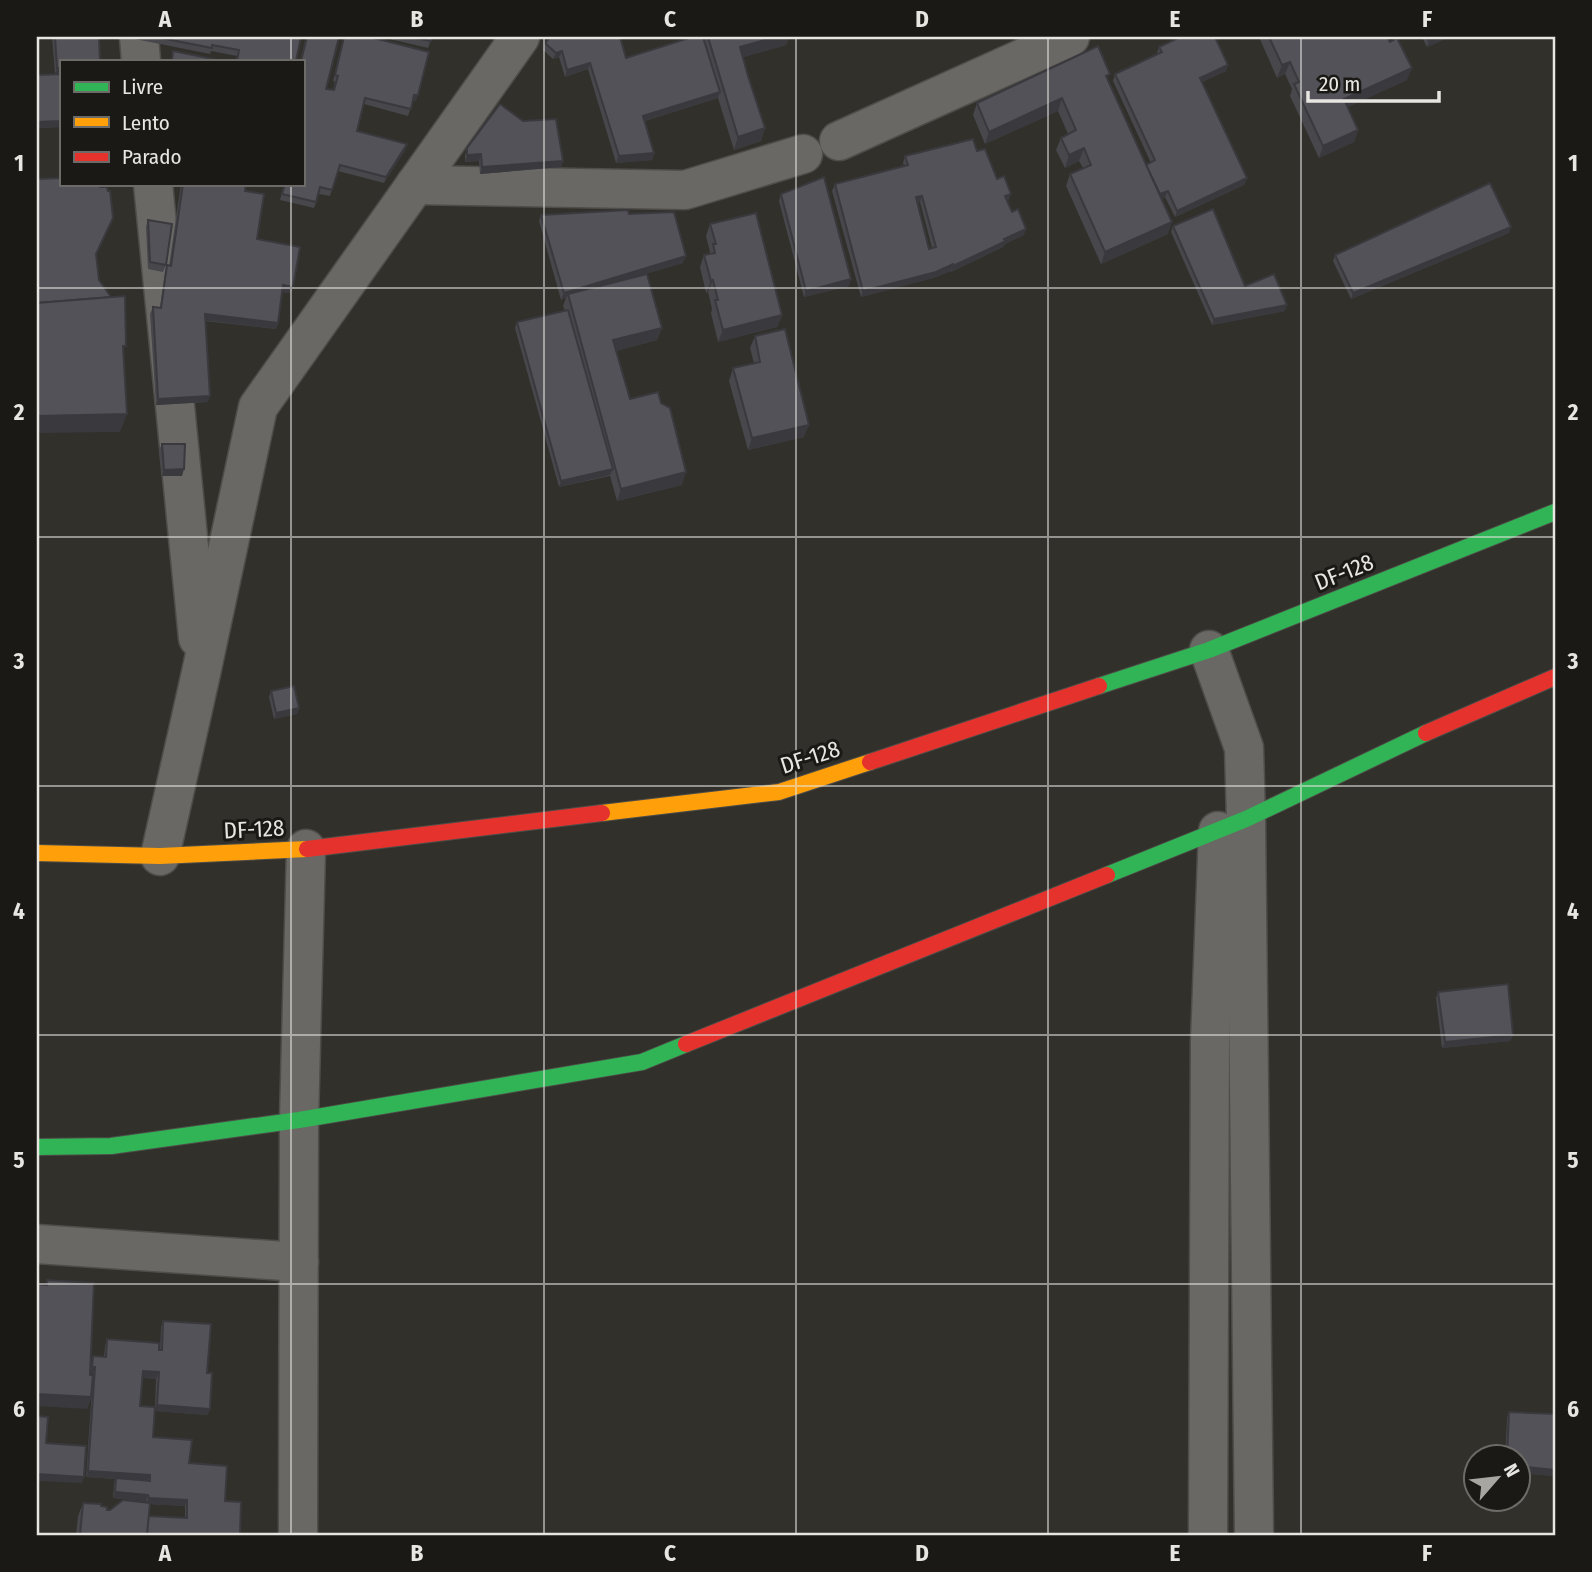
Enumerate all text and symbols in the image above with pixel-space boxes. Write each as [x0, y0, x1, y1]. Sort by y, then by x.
text: A [158, 5, 172, 33]
text: B [411, 5, 424, 33]
text: C [664, 5, 676, 33]
text: D [915, 5, 929, 33]
text: E [1170, 5, 1181, 33]
text: F [1422, 5, 1432, 33]
legend [60, 60, 304, 186]
scale bar [1308, 60, 1440, 104]
text: 20 m [1319, 71, 1360, 97]
text: Livre [122, 74, 163, 100]
text: Lento [122, 110, 170, 136]
text: Parado [122, 144, 181, 170]
text: 1 [14, 149, 24, 177]
text: 1 [1568, 149, 1578, 177]
text: 2 [13, 398, 25, 426]
text: 2 [1567, 398, 1579, 426]
street label: DF-128 [1311, 548, 1377, 596]
text: 3 [13, 647, 25, 675]
text: 3 [1567, 647, 1579, 675]
street label: DF-128 [777, 734, 843, 780]
street label: DF-128 [223, 813, 285, 845]
text: 4 [13, 897, 25, 925]
text: 4 [1567, 897, 1579, 925]
text: 5 [13, 1146, 25, 1174]
text: 5 [1567, 1146, 1579, 1174]
text: 6 [13, 1395, 25, 1423]
text: 6 [1567, 1395, 1579, 1423]
north arrow [1462, 1442, 1532, 1512]
text: N [1499, 1460, 1524, 1481]
text: A [158, 1539, 172, 1567]
text: B [411, 1539, 424, 1567]
text: C [664, 1539, 676, 1567]
text: D [915, 1539, 929, 1567]
text: E [1170, 1539, 1181, 1567]
text: F [1422, 1539, 1432, 1567]

